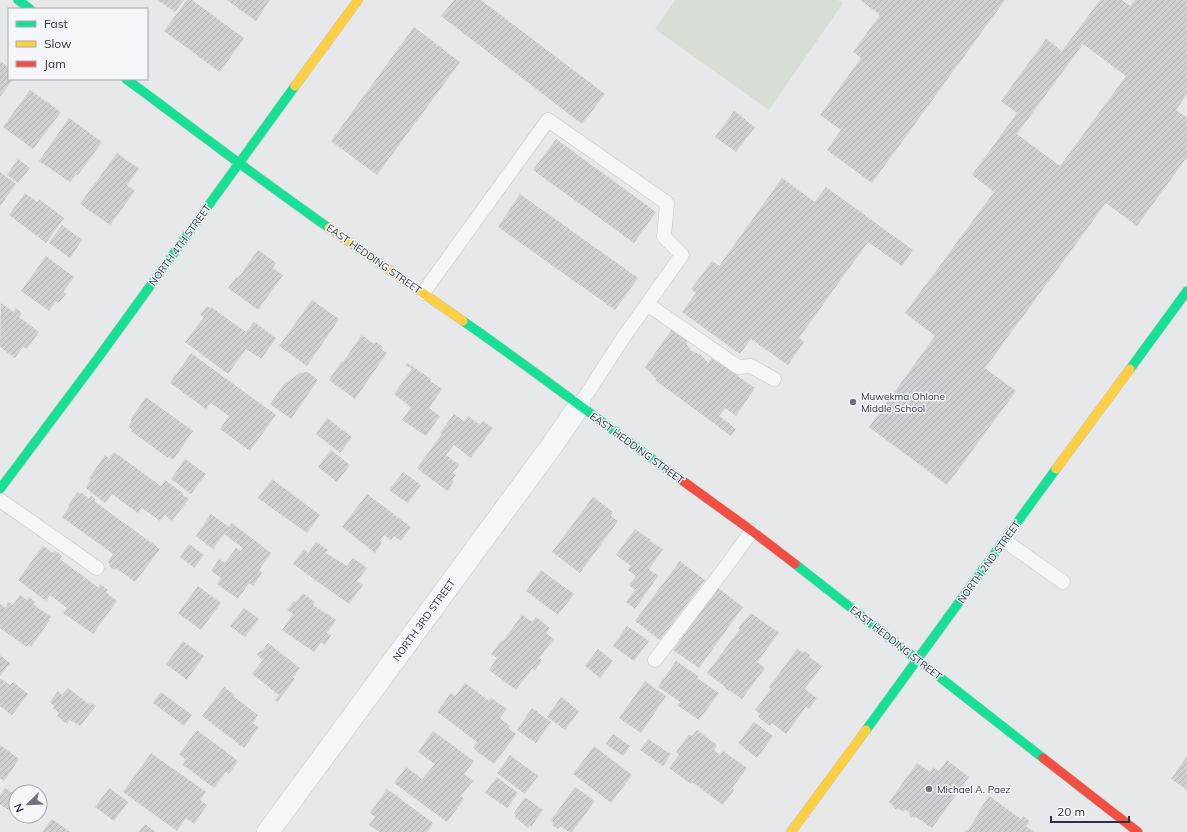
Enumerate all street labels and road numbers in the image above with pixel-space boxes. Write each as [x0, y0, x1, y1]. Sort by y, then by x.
street label: NORTH 4TH STREET [146, 202, 214, 288]
street label: EAST HEDDING STREET [324, 221, 424, 297]
street label: EAST HEDDING STREET [587, 410, 687, 486]
street label: NORTH 2ND STREET [955, 518, 1023, 606]
street label: NORTH 3RD STREET [390, 577, 458, 663]
street label: EAST HEDDING STREET [848, 603, 944, 683]

